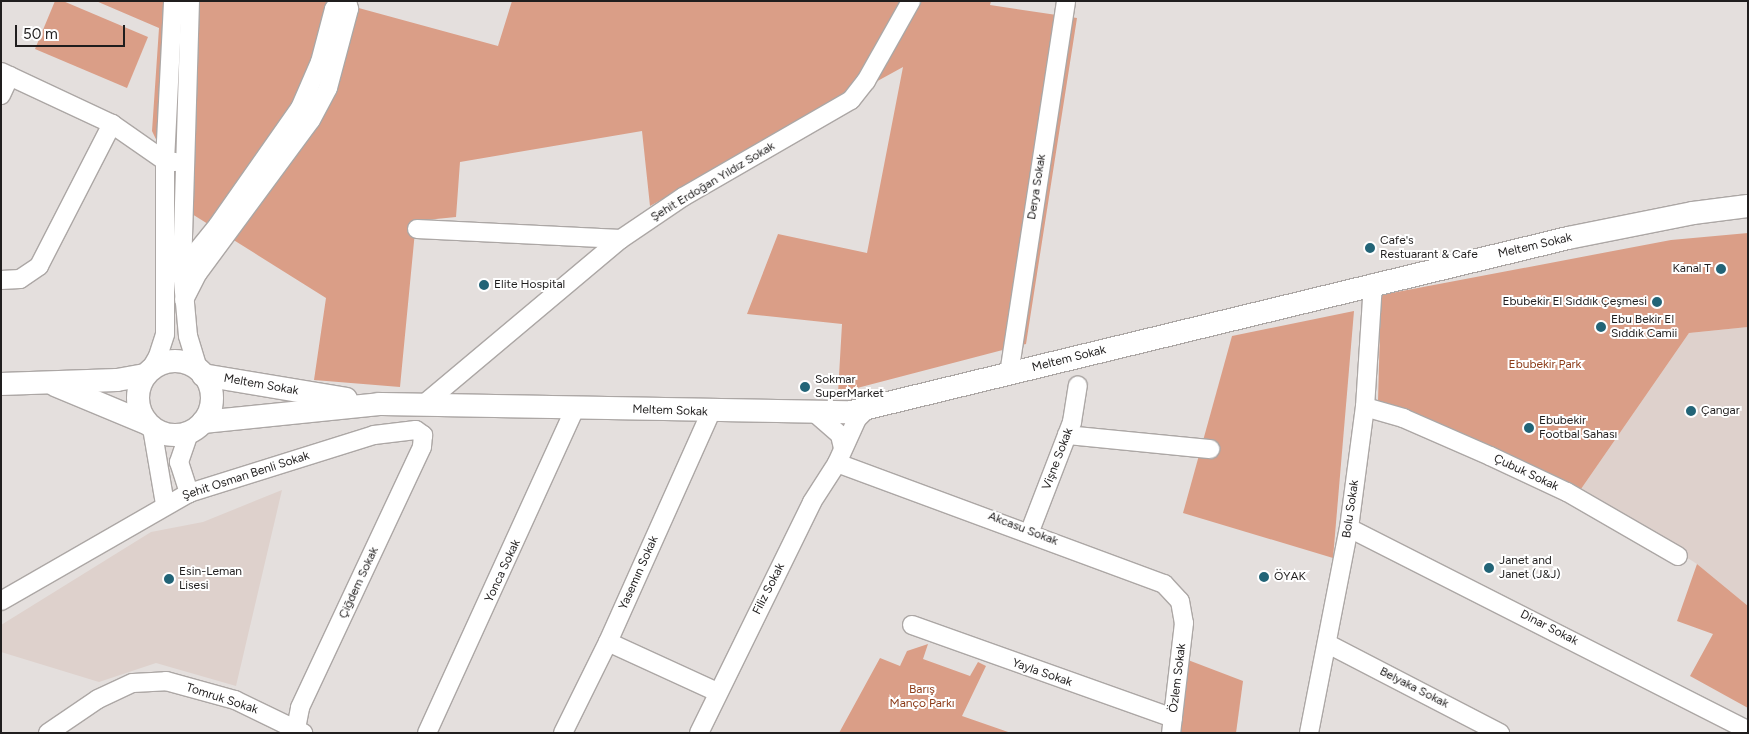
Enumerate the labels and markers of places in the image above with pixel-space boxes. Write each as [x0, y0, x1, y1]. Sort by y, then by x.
place label: Cafe's Restuarant & Cafe [1380, 234, 1478, 262]
marker: Cafe's Restuarant & Cafe [1364, 242, 1376, 254]
place label: Kanal T [1673, 262, 1711, 276]
marker: Kanal T [1715, 263, 1727, 275]
place label: Elite Hospital [494, 278, 565, 292]
marker: Elite Hospital [478, 279, 490, 291]
place label: Ebubekir El Sıddık Çeşmesi [1502, 295, 1647, 309]
marker: Ebubekir El Sıddık Çeşmesi [1651, 296, 1663, 308]
place label: Ebu Bekir El Sıddık Camii [1611, 313, 1677, 341]
marker: Ebu Bekir El Sıddık Camii [1595, 321, 1607, 333]
place label: Sokmar SuperMarket [815, 373, 884, 401]
marker: Sokmar SuperMarket [799, 381, 811, 393]
place label: Çangar [1701, 404, 1740, 418]
marker: Çangar [1685, 405, 1697, 417]
place label: Ebubekir Footbal Sahası [1539, 414, 1617, 442]
marker: Ebubekir Footbal Sahası [1523, 422, 1535, 434]
place label: Janet and Janet (J&J) [1499, 554, 1561, 582]
marker: Janet and Janet (J&J) [1483, 562, 1495, 574]
place label: Esin-Leman Lisesi [179, 565, 242, 593]
place label: ÖYAK [1274, 570, 1306, 584]
marker: ÖYAK [1258, 571, 1270, 583]
marker: Esin-Leman Lisesi [163, 573, 175, 585]

